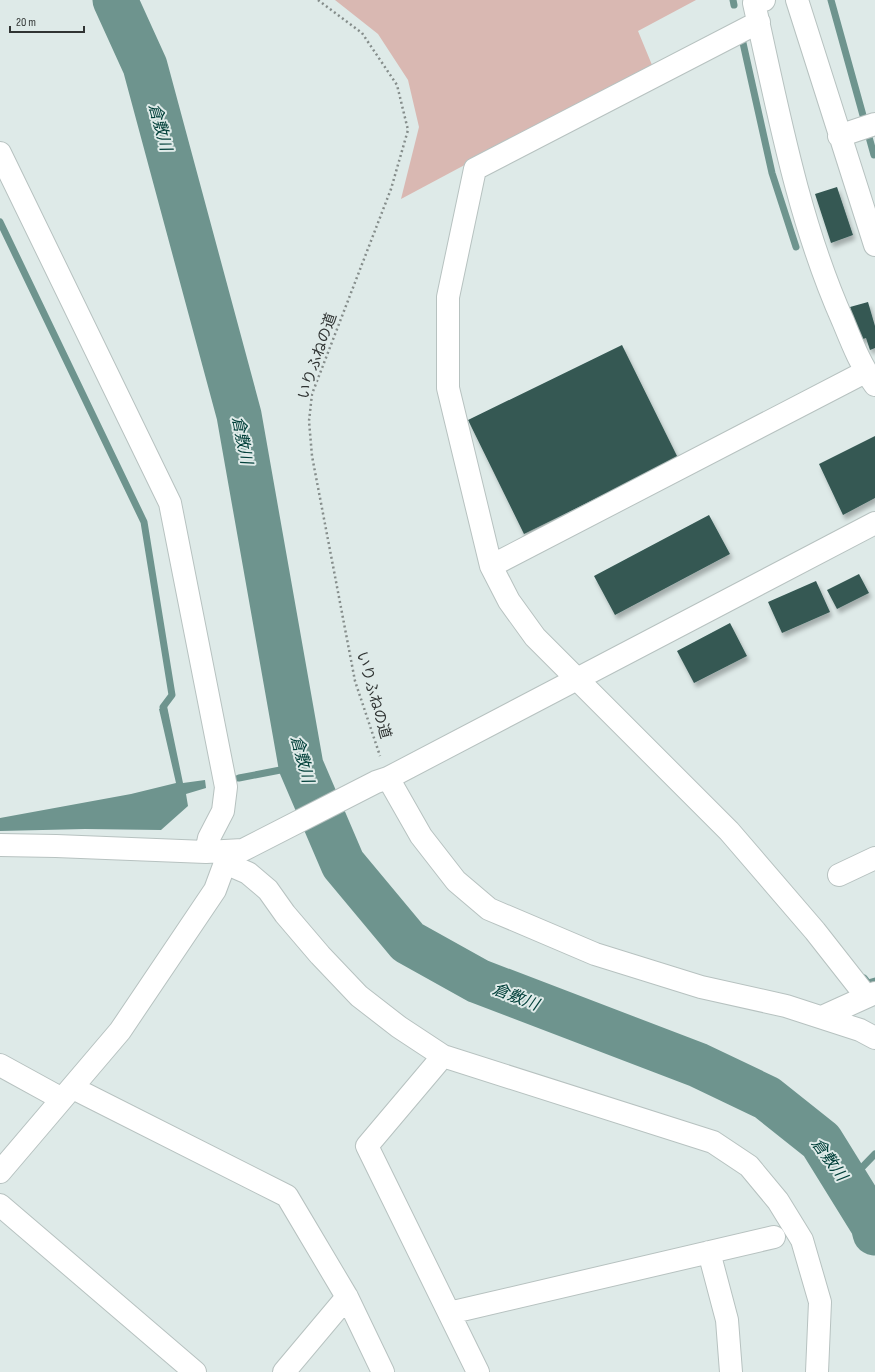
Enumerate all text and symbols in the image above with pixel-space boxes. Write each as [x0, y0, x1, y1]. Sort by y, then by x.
scale bar [10, 8, 84, 34]
text: 20 m [16, 15, 36, 30]
water label: 倉敷川 [144, 102, 175, 155]
street label: いりふねの道 [294, 311, 341, 402]
water label: 倉敷川 [228, 415, 256, 468]
street label: いりふねの道 [352, 649, 395, 741]
water label: 倉敷川 [286, 734, 317, 787]
water label: 倉敷川 [490, 980, 543, 1016]
water label: 倉敷川 [807, 1135, 852, 1186]

